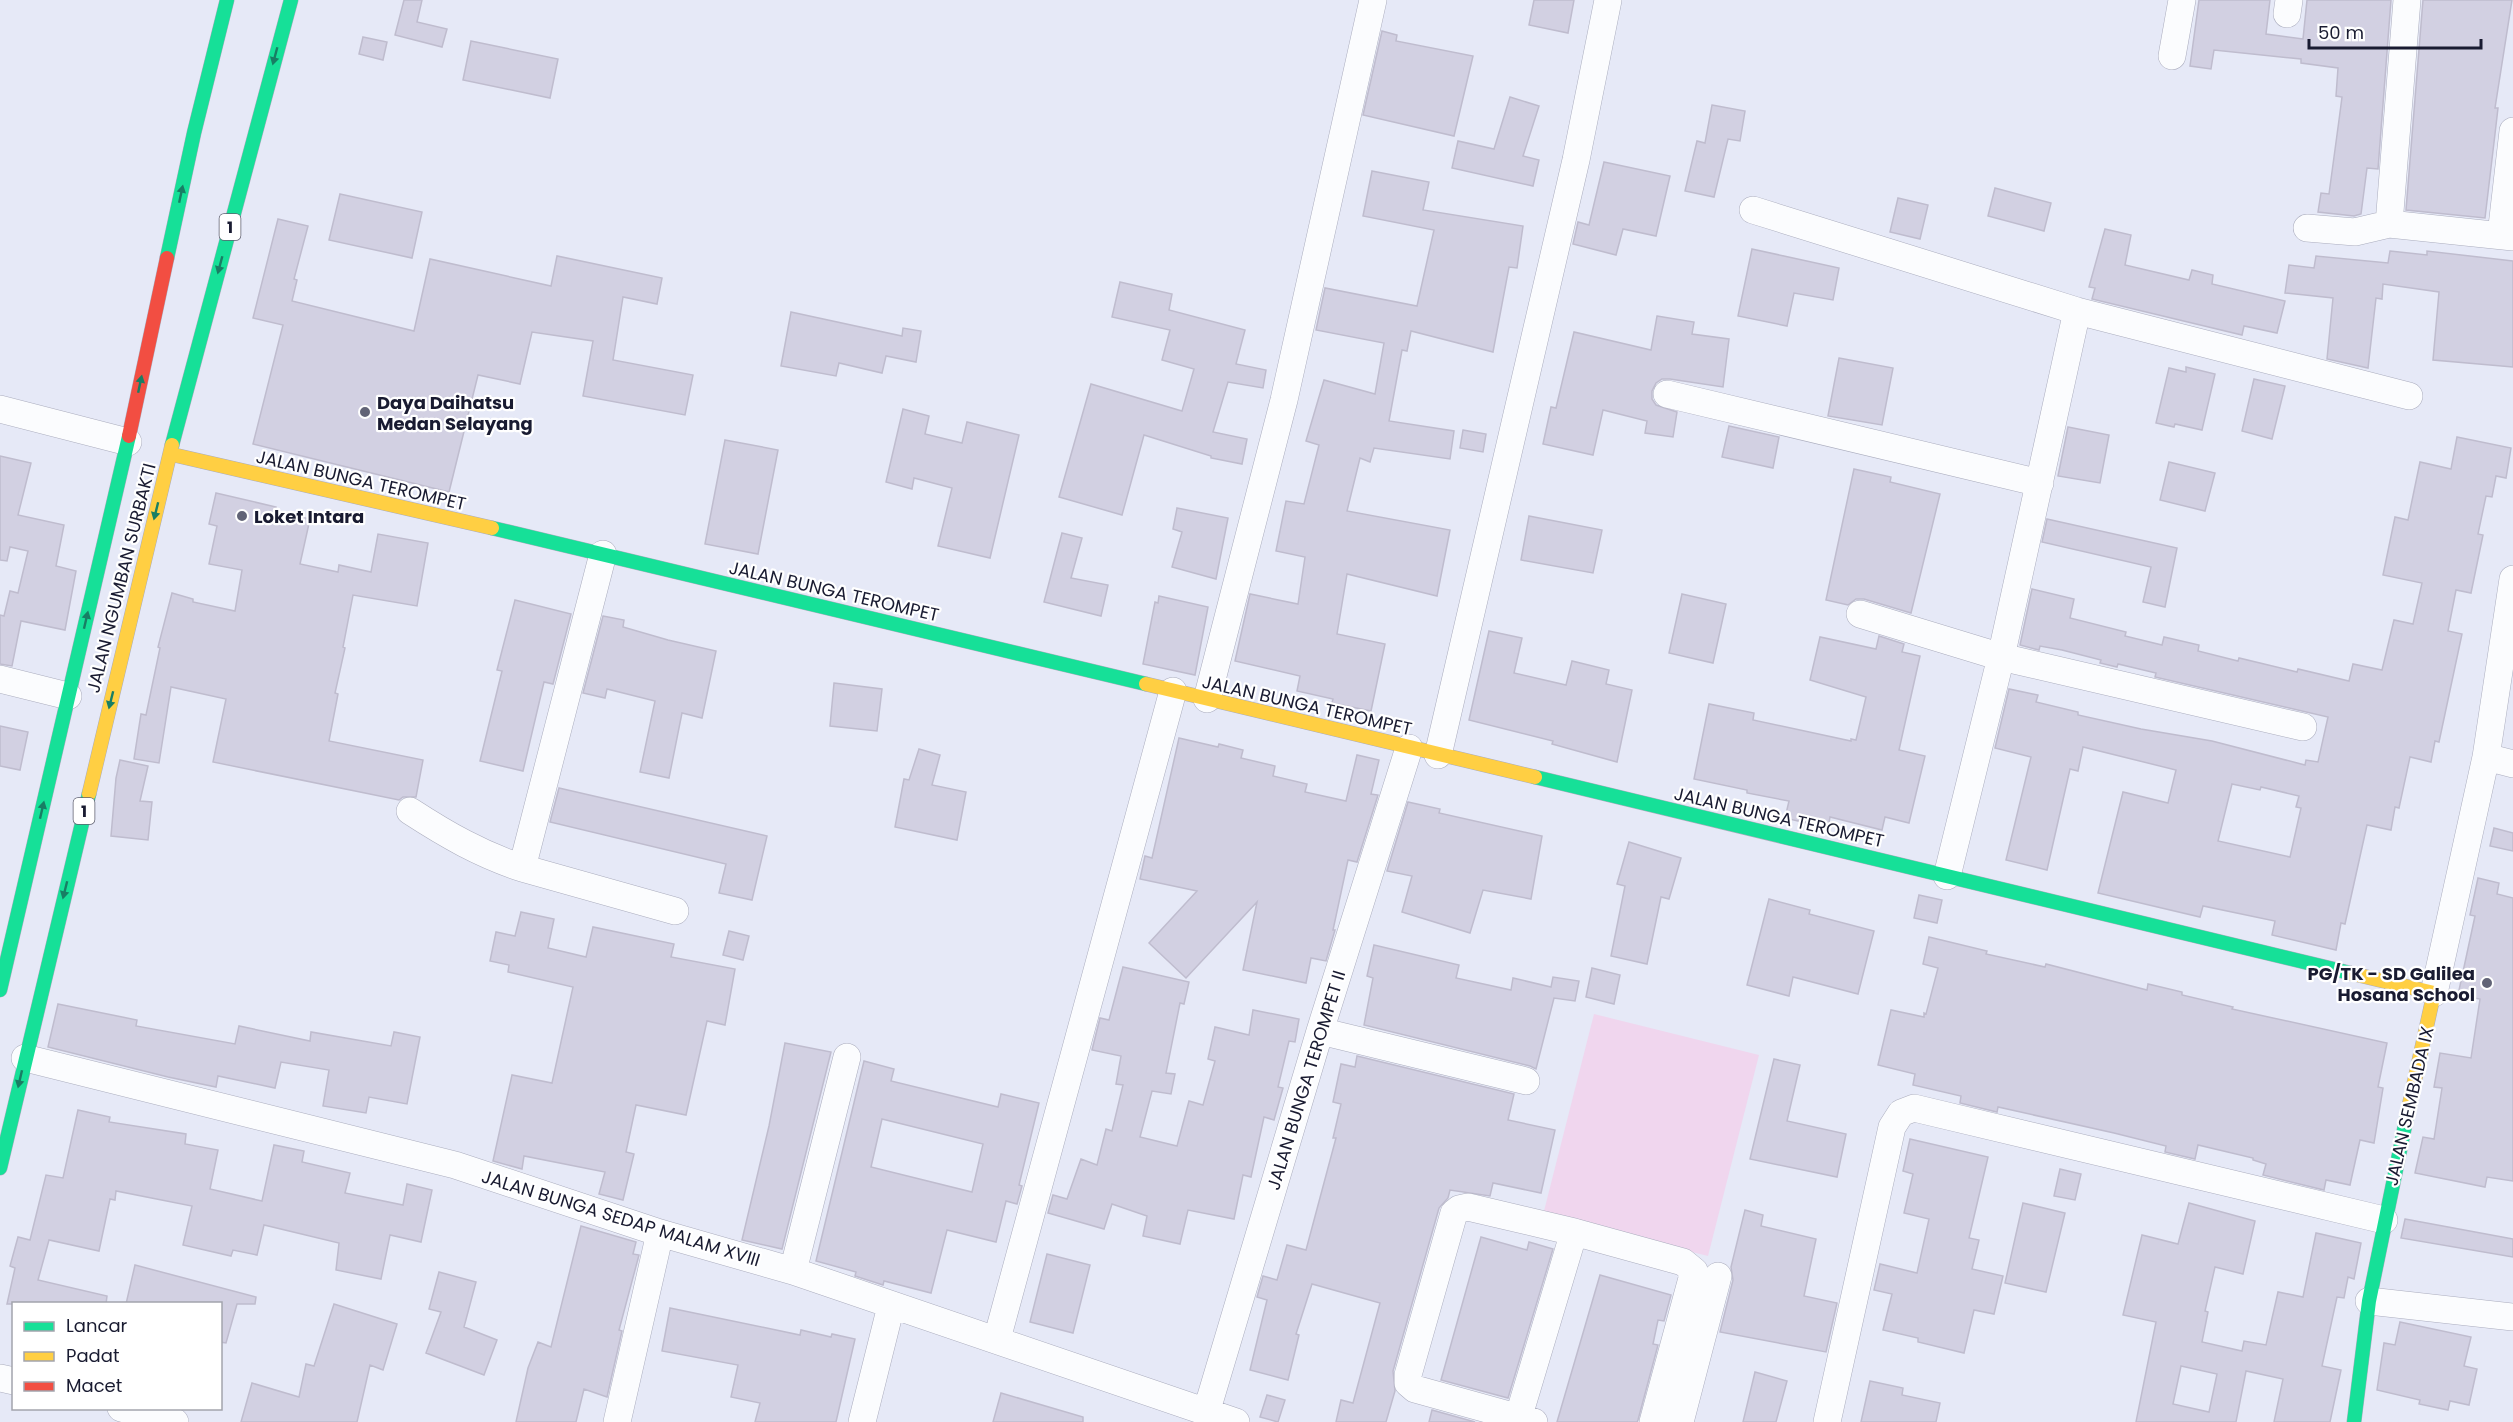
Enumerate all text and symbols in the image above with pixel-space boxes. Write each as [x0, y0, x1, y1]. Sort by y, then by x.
scale bar [2309, 12, 2482, 50]
text: 50 m [2318, 20, 2364, 45]
one-way arrow [270, 47, 280, 65]
one-way arrow [177, 184, 186, 203]
road number: 1 [220, 214, 240, 240]
one-way arrow [214, 256, 224, 274]
one-way arrow [136, 375, 145, 394]
place label: Daya Daihatsu Medan Selayang [377, 390, 533, 436]
marker: Daya Daihatsu Medan Selayang [358, 405, 372, 419]
street label: JALAN BUNGA TEROMPET [254, 444, 469, 516]
street label: JALAN NGUMBAN SURBAKTI [80, 461, 162, 695]
one-way arrow [151, 501, 161, 520]
place label: Loket Intara [254, 504, 364, 529]
marker: Loket Intara [235, 509, 249, 523]
street label: JALAN BUNGA TEROMPET [727, 555, 942, 627]
one-way arrow [81, 611, 91, 629]
street label: JALAN BUNGA TEROMPET [1200, 669, 1415, 741]
one-way arrow [105, 691, 115, 709]
street label: JALAN BUNGA TEROMPET [1672, 781, 1887, 853]
road number: 1 [74, 798, 94, 824]
one-way arrow [38, 801, 48, 819]
one-way arrow [60, 881, 70, 899]
place label: PG/TK - SD Galilea Hosana School [2307, 961, 2475, 1007]
street label: JALAN BUNGA TEROMPET II [1261, 967, 1351, 1193]
marker: PG/TK - SD Galilea Hosana School [2480, 976, 2494, 990]
street label: JALAN SEMBADA IX [2379, 1024, 2439, 1188]
one-way arrow [15, 1070, 24, 1089]
street label: JALAN BUNGA SEDAP MALAM XVIII [479, 1164, 763, 1272]
legend [12, 1302, 222, 1410]
text: Lancar [66, 1313, 128, 1338]
text: Padat [66, 1343, 119, 1368]
text: Macet [66, 1373, 122, 1398]

